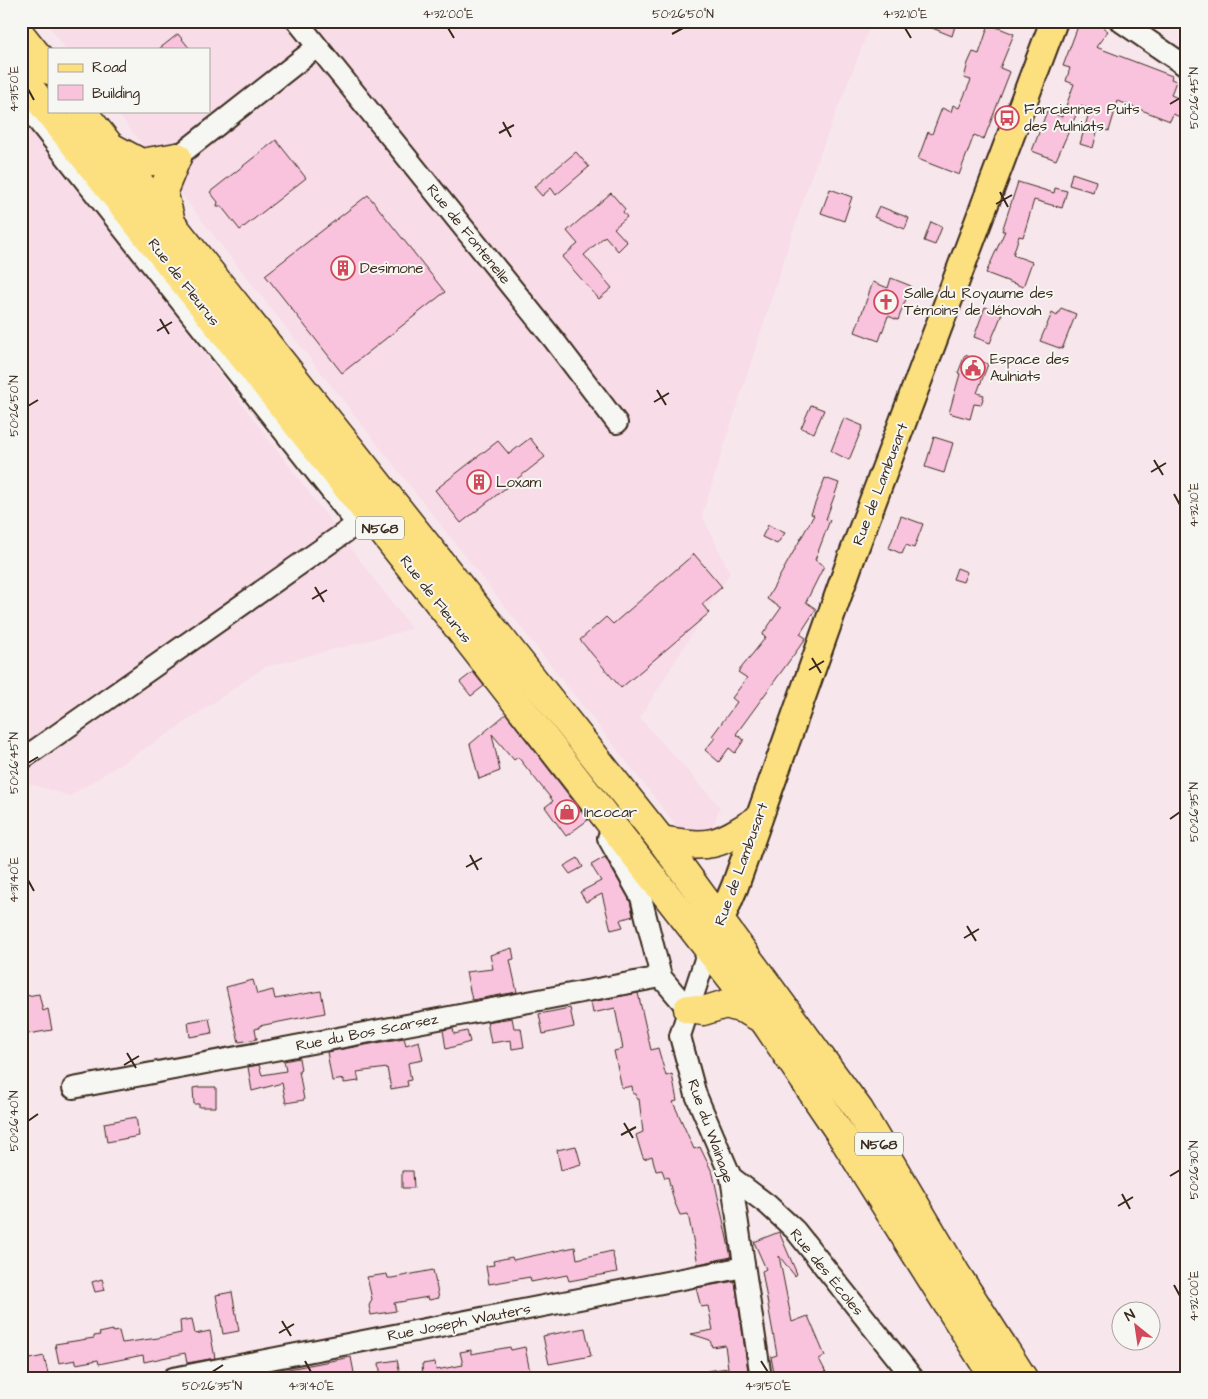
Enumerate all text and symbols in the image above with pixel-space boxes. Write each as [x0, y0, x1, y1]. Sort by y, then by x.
text: 4°32'00"E [423, 6, 473, 23]
text: 50°26'50"N [652, 6, 714, 23]
text: 4°32'10"E [883, 6, 927, 23]
legend [48, 48, 210, 112]
text: Road [92, 57, 127, 78]
text: 4°31'50"E [6, 66, 23, 112]
text: 50°26'45"N [1186, 66, 1203, 129]
text: Building [92, 83, 140, 105]
place label: Farciennes Puits des Aulniats [1024, 99, 1140, 137]
bus stop icon: Farciennes Puits des Aulniats [994, 105, 1020, 131]
street label: Rue de Fontenelle [422, 180, 516, 289]
street label: Rue de Fleurus [143, 234, 225, 331]
building icon: Desimone [330, 255, 356, 281]
place label: Desimone [360, 258, 423, 279]
place label: Salle du Royaume des Témoins de Jéhovah [904, 283, 1054, 321]
church icon: Salle du Royaume des Témoins de Jéhovah [873, 289, 899, 315]
place label: Espace des Aulniats [990, 349, 1070, 387]
public building icon: Espace des Aulniats [960, 355, 986, 381]
text: 50°26'50"N [6, 375, 23, 437]
street label: Rue de Lambusart [847, 420, 913, 548]
building icon: Loxam [466, 469, 492, 495]
place label: Loxam [496, 472, 542, 493]
text: 4°32'10"E [1186, 483, 1203, 527]
road number: N568 [356, 516, 404, 540]
street label: Rue de Fleurus [395, 551, 477, 648]
text: 50°26'45"N [6, 731, 23, 794]
text: 50°26'35"N [1186, 782, 1203, 842]
shop icon: Incocar [554, 799, 580, 825]
street label: Rue de Lambusart [709, 800, 773, 929]
place label: Incocar [584, 802, 637, 823]
text: 4°31'40"E [6, 857, 23, 903]
street label: Rue du Bos Scarsez [294, 1008, 441, 1057]
street label: Rue du Wainage [681, 1076, 739, 1186]
text: 50°26'40"N [6, 1090, 23, 1152]
road number: N568 [855, 1132, 903, 1156]
text: 50°26'30"N [1186, 1140, 1203, 1200]
street label: Rue des Écoles [785, 1224, 869, 1321]
text: 4°32'00"E [1186, 1271, 1203, 1321]
street label: Rue Joseph Wauters [386, 1298, 533, 1347]
north arrow [1110, 1302, 1160, 1352]
text: N [1121, 1305, 1139, 1326]
text: 50°26'35"N [182, 1378, 242, 1395]
text: 4°31'40"E [288, 1378, 334, 1395]
text: 4°31'50"E [745, 1378, 791, 1395]

